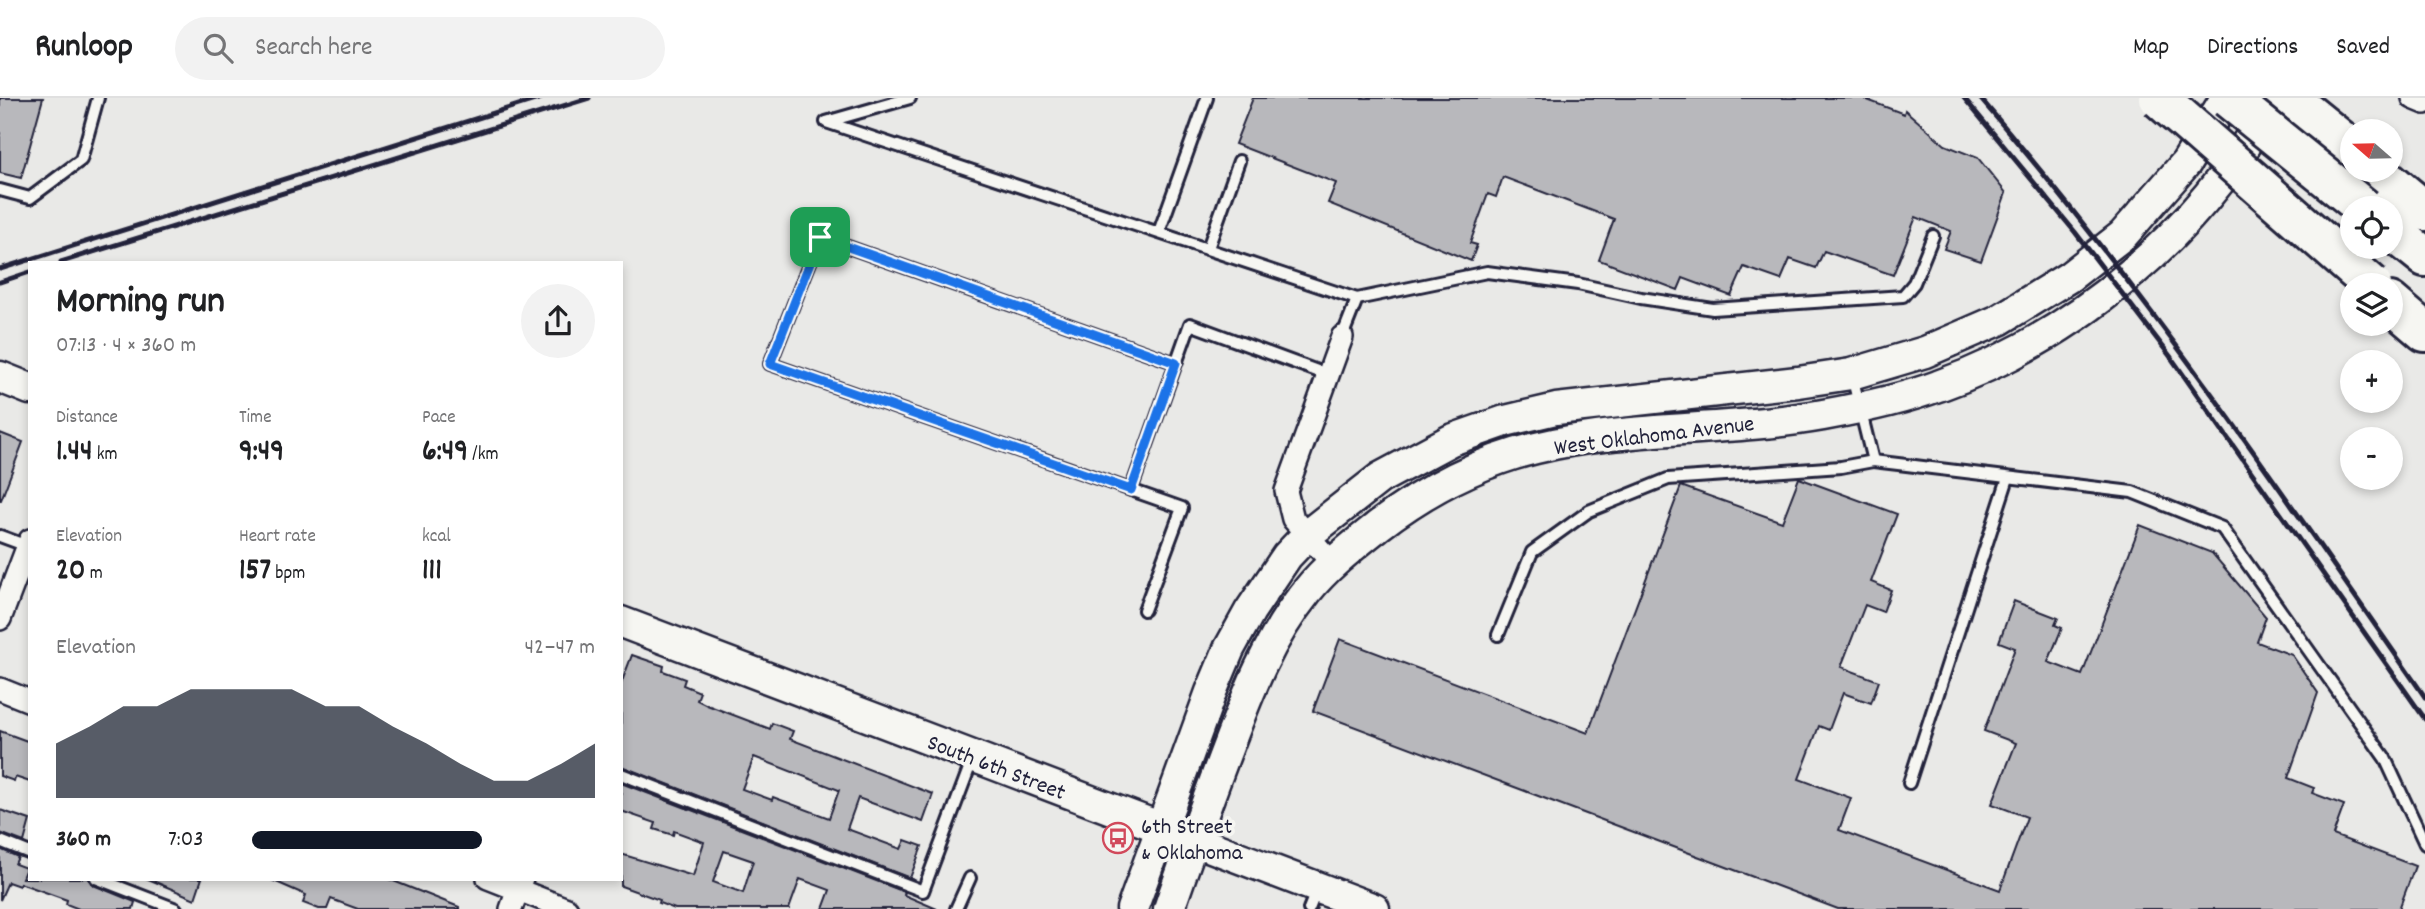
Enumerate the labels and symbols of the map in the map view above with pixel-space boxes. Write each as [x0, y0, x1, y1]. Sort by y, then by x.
north arrow [2340, 119, 2403, 182]
pin [790, 207, 850, 267]
street label: West Oklahoma Avenue [1553, 409, 1756, 466]
street label: South 6th Street [922, 728, 1070, 811]
place label: 6th Street & Oklahoma [1141, 812, 1244, 871]
bus stop icon: 6th Street & Oklahoma [1101, 821, 1135, 855]

